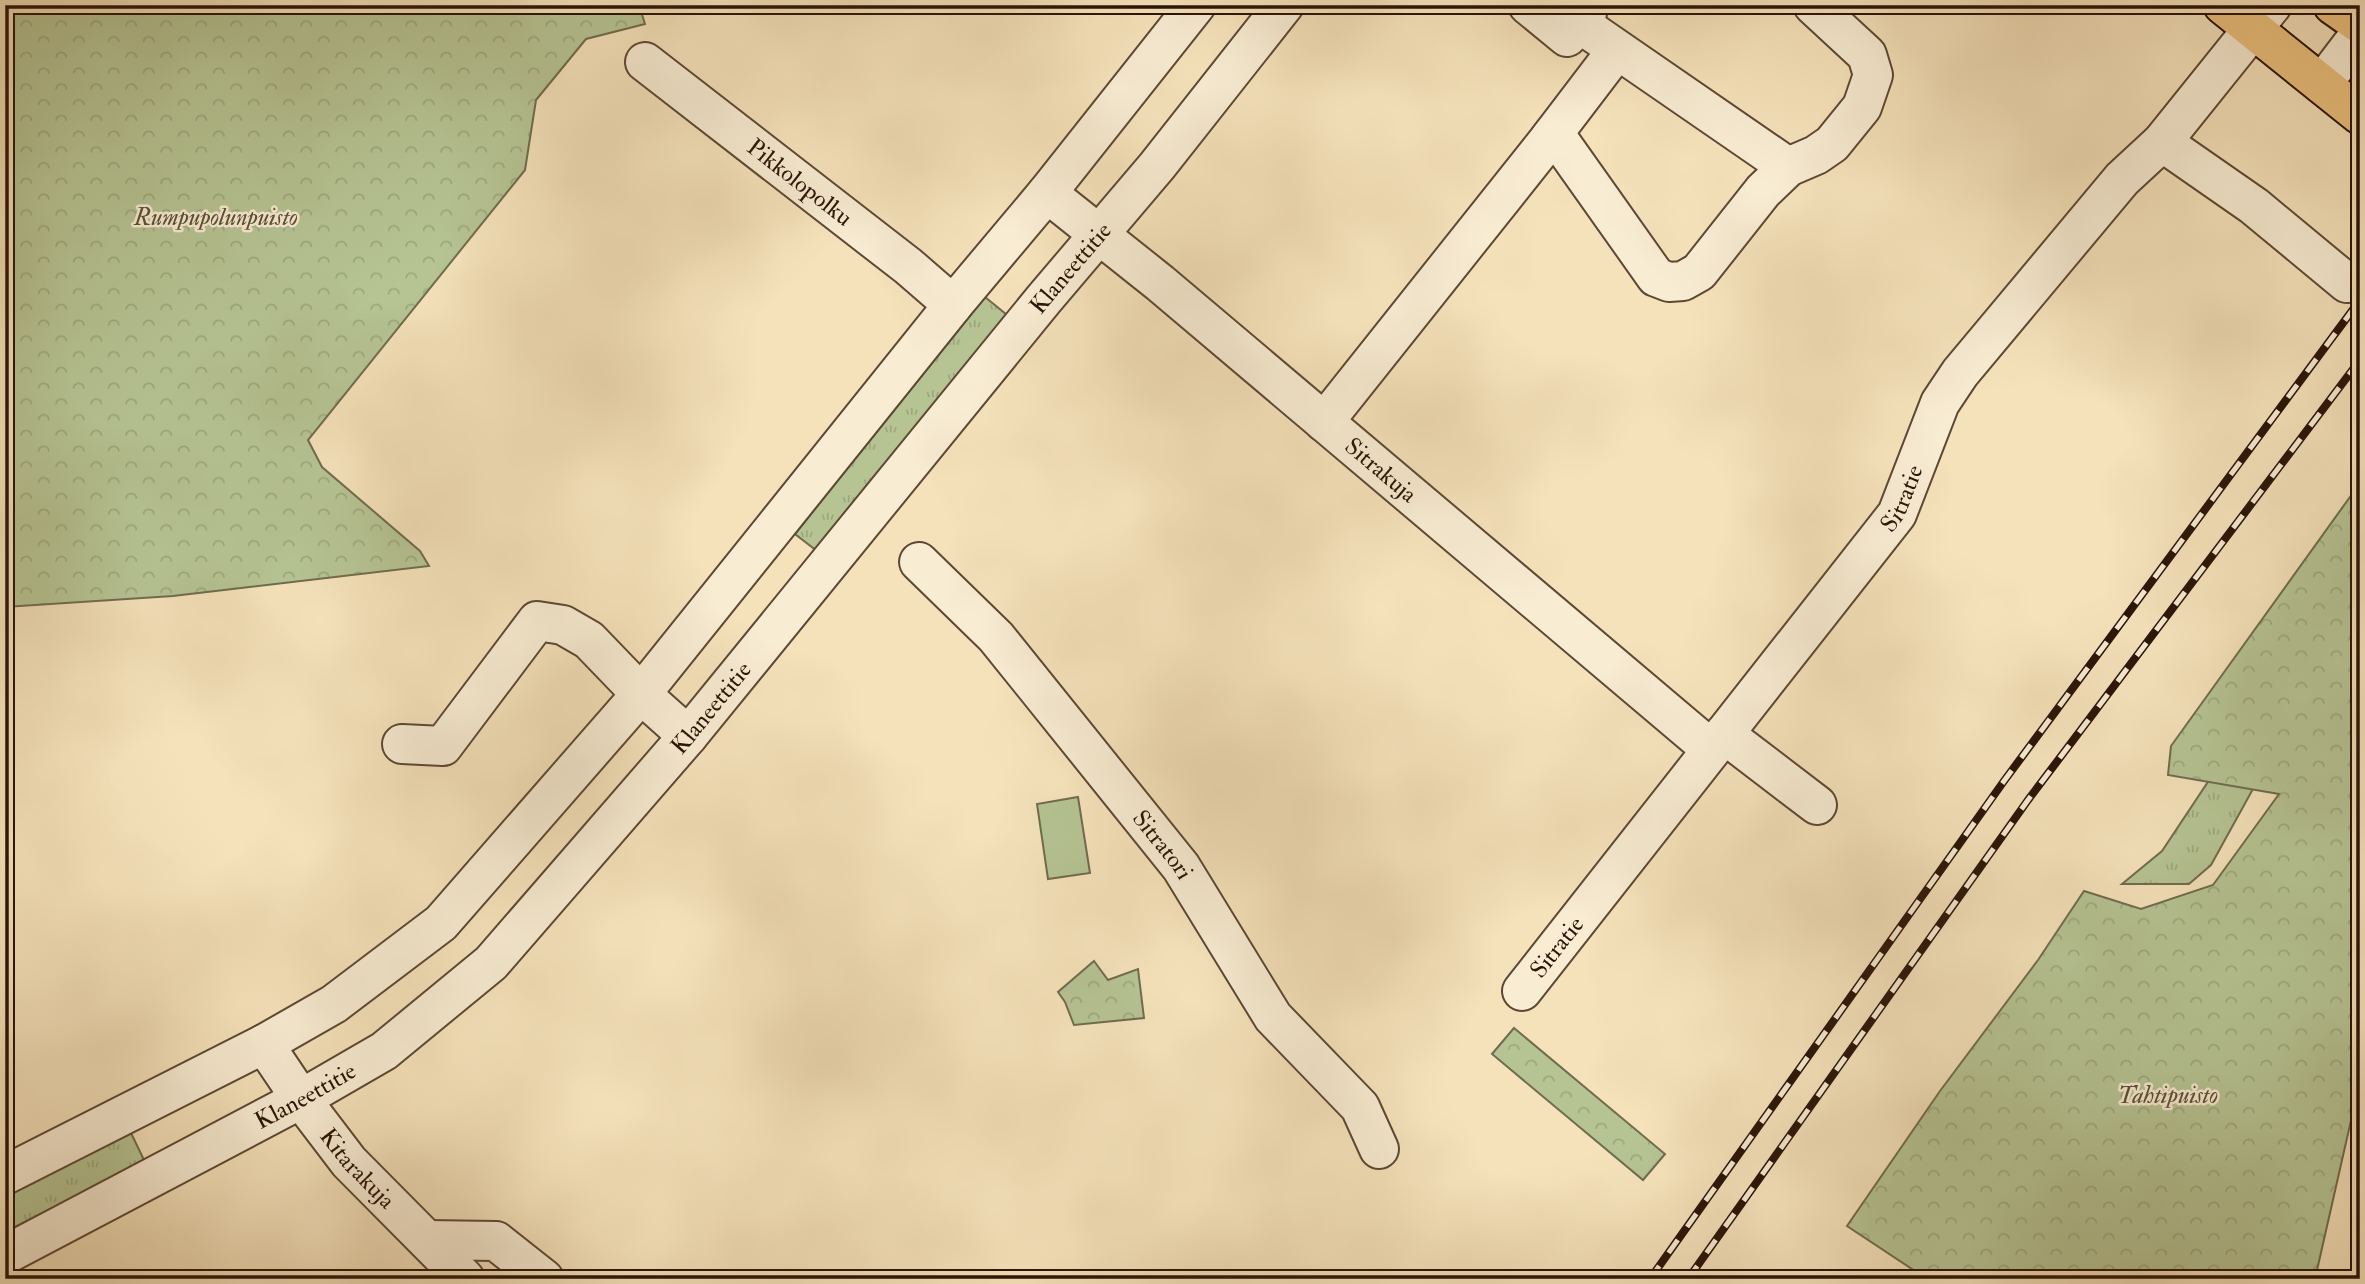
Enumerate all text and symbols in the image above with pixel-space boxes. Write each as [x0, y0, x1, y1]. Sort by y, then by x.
street label: Pikkolopolku [741, 132, 859, 233]
park label: Rumpupolunpuisto [133, 202, 298, 233]
street label: Klaneettitie [1023, 216, 1119, 321]
street label: Sitrakuja [1338, 431, 1424, 510]
street label: Sitratie [1874, 461, 1930, 539]
street label: Klaneettitie [664, 655, 759, 761]
street label: Sitratori [1125, 804, 1200, 885]
street label: Sitratie [1523, 910, 1591, 984]
street label: Klaneettitie [250, 1055, 362, 1137]
park label: Tahtipuisto [2118, 1080, 2218, 1111]
street label: Kitarakuja [313, 1122, 403, 1217]

